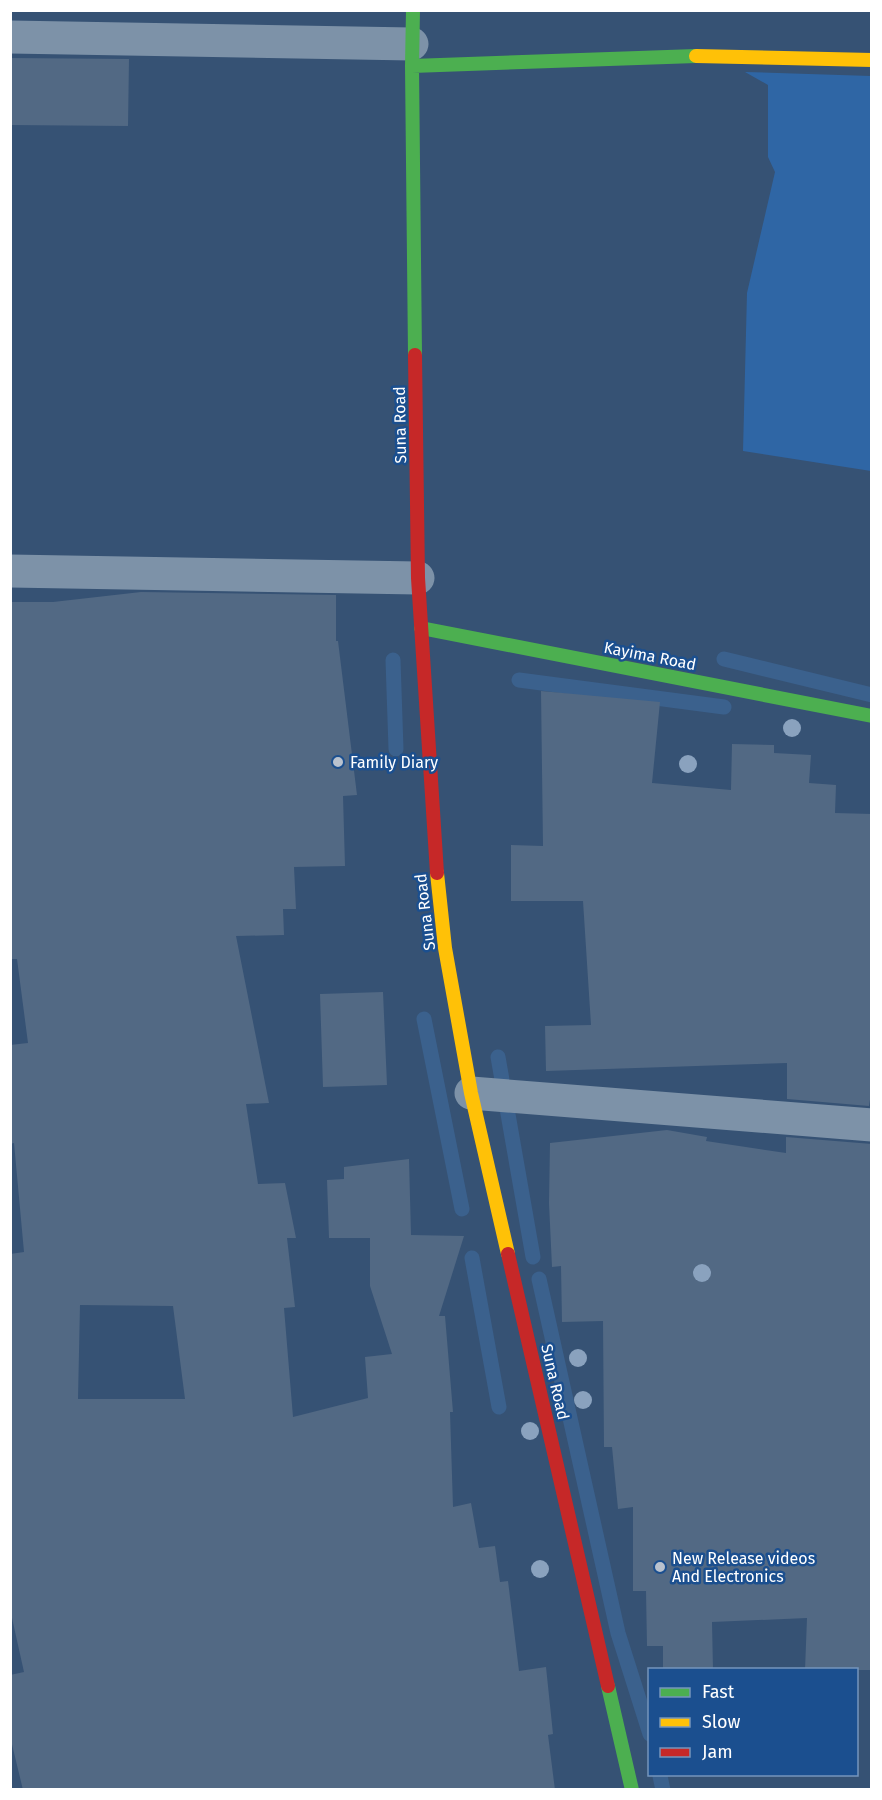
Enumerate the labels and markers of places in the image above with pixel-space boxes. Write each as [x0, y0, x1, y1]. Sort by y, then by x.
place label: Family Diary [350, 753, 438, 772]
marker: Family Diary [331, 755, 345, 769]
place label: New Release videos And Electronics [672, 1549, 815, 1586]
marker: New Release videos And Electronics [653, 1560, 667, 1574]

